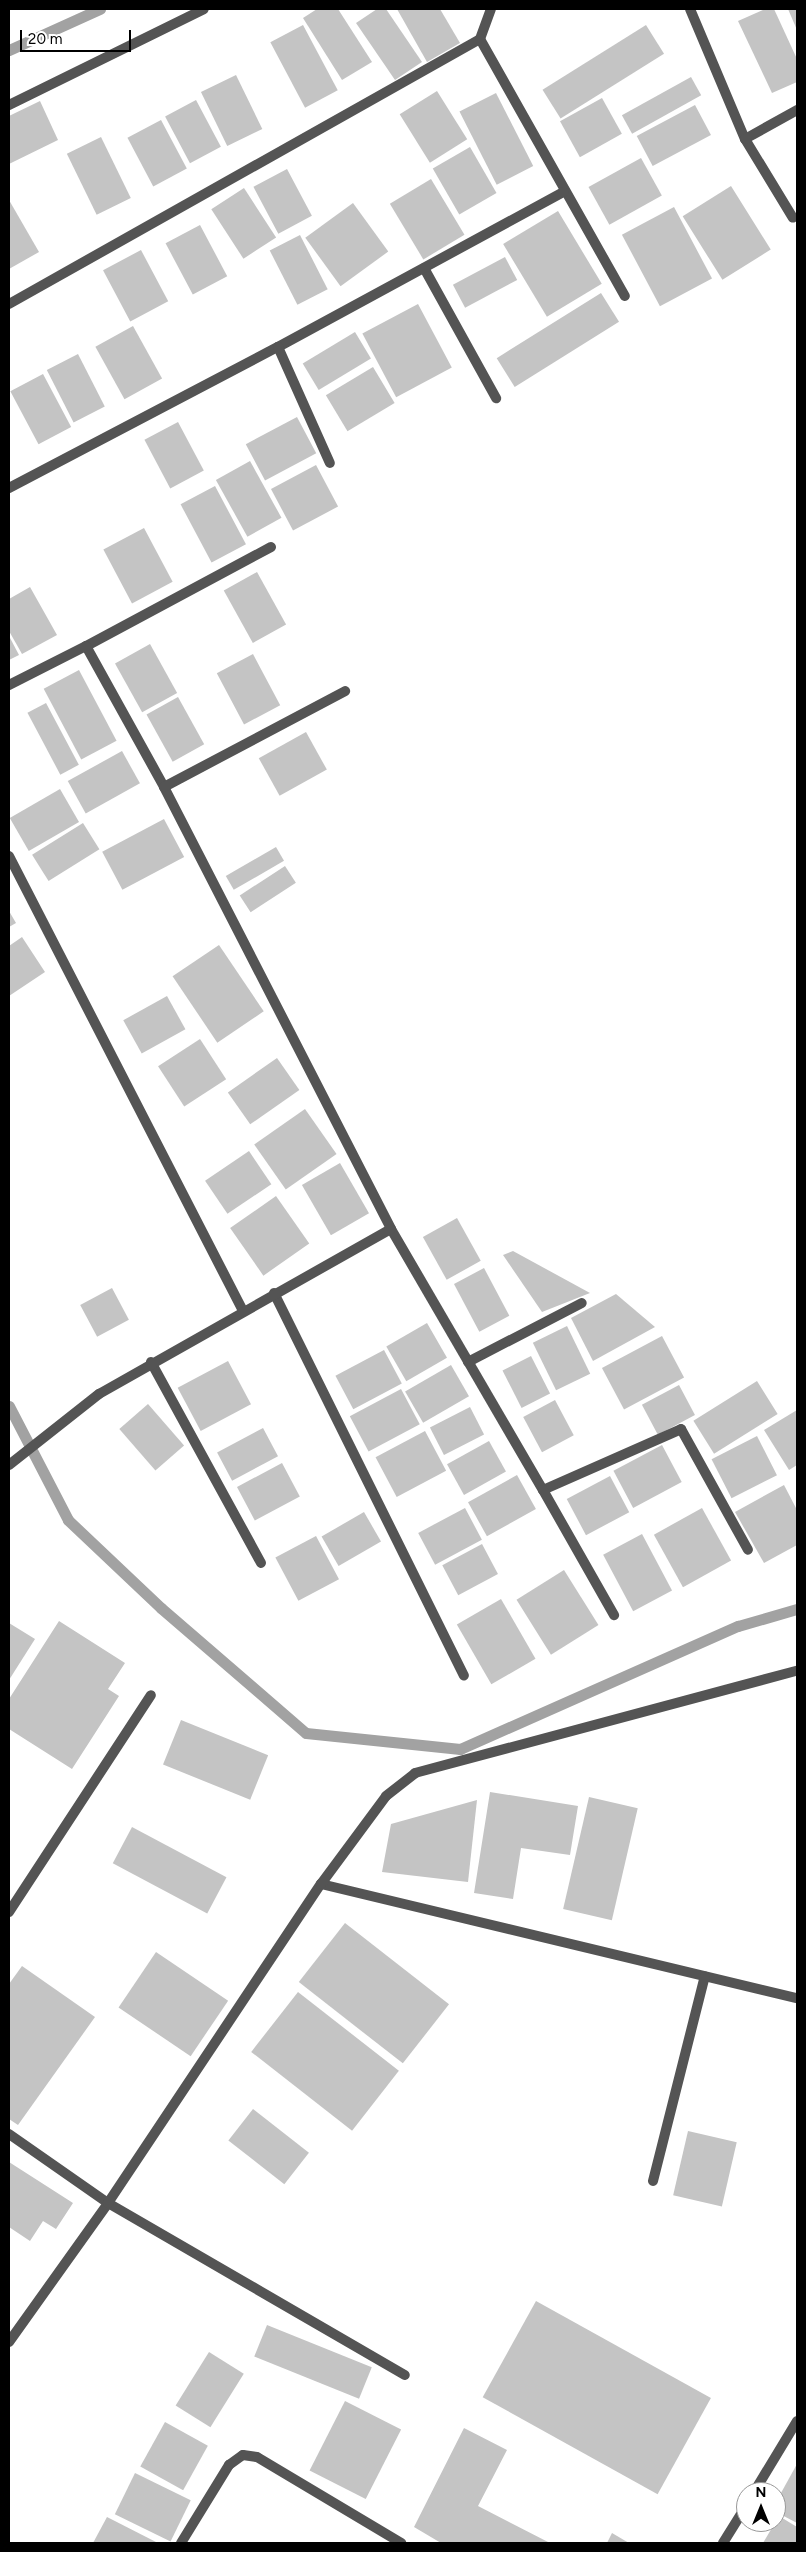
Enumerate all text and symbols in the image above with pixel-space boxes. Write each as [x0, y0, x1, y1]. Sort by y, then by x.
scale bar [22, 20, 134, 52]
text: 20 m [28, 30, 62, 48]
north arrow [736, 2482, 786, 2532]
text: N [756, 2484, 766, 2501]

